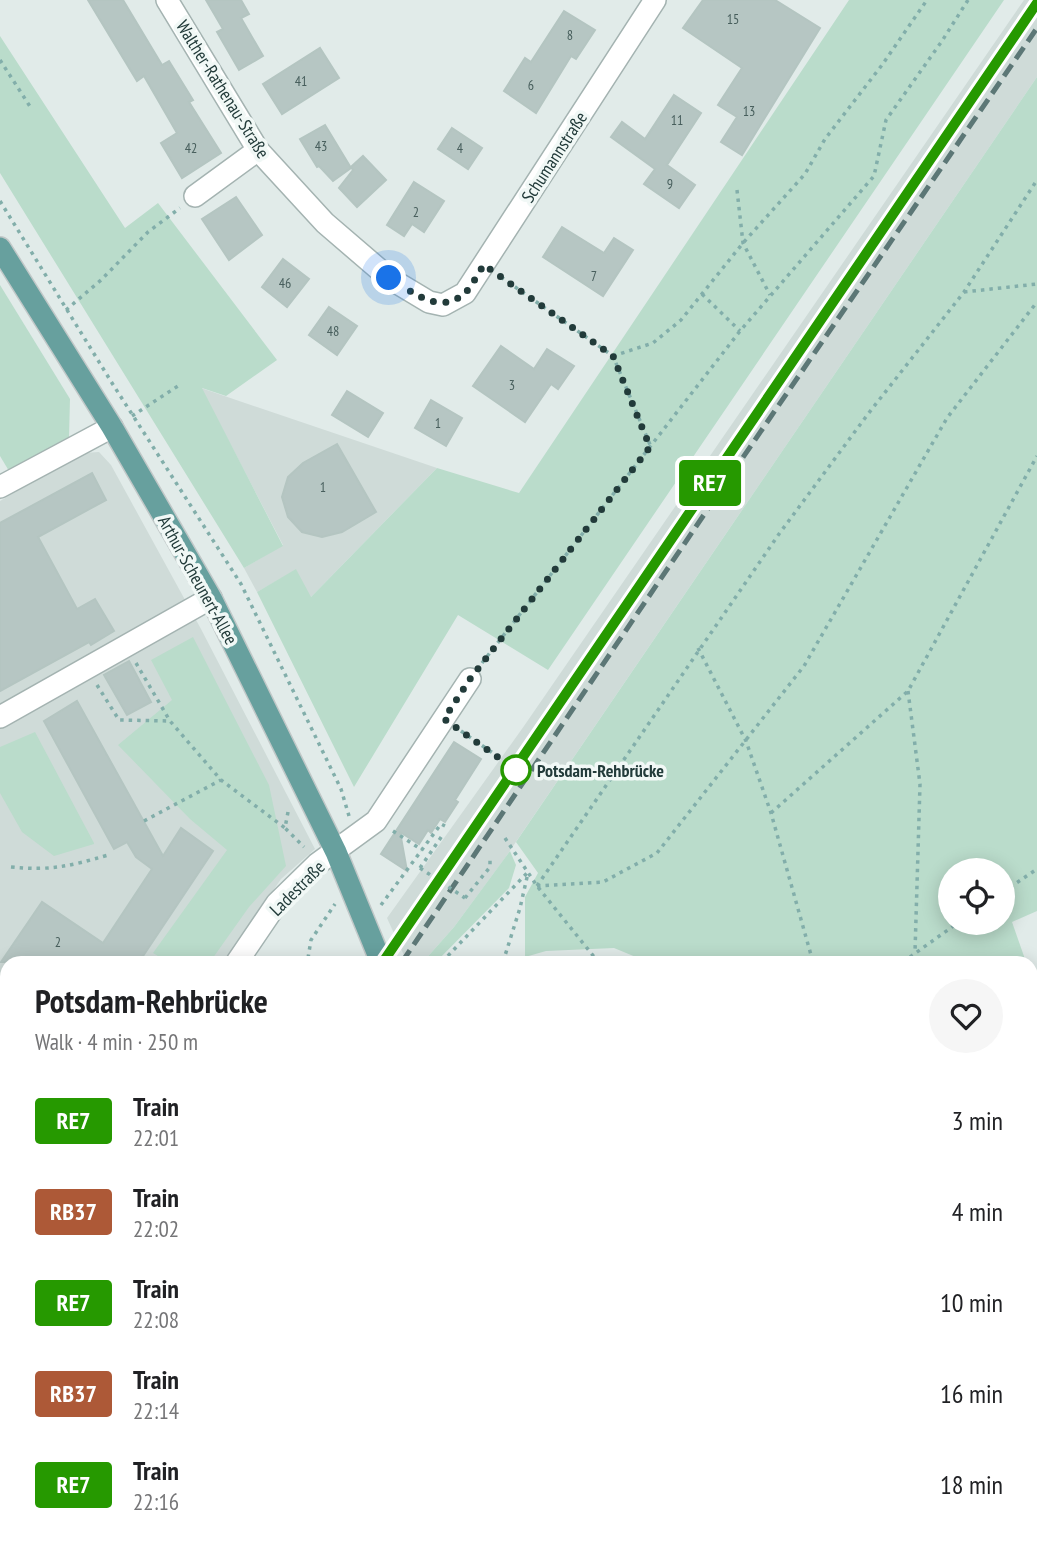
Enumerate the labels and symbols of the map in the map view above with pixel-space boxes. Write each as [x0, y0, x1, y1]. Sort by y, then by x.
house number: 15 [727, 10, 739, 28]
street label: Walther-Rathenau-Straße [171, 16, 275, 162]
house number: 8 [567, 26, 573, 44]
house number: 41 [295, 72, 307, 90]
house number: 6 [528, 76, 534, 94]
house number: 13 [743, 102, 755, 120]
street label: Schumannstraße [516, 107, 592, 207]
house number: 11 [671, 111, 683, 129]
house number: 43 [315, 137, 327, 155]
house number: 42 [185, 139, 197, 157]
house number: 4 [457, 139, 464, 157]
house number: 9 [667, 175, 673, 193]
house number: 2 [413, 203, 419, 221]
your location [371, 260, 406, 295]
house number: 7 [591, 267, 597, 285]
house number: 46 [279, 274, 291, 292]
house number: 48 [327, 322, 339, 340]
house number: 3 [509, 376, 515, 394]
house number: 1 [435, 414, 441, 432]
line badge: RE7 [670, 460, 750, 506]
house number: 1 [320, 478, 326, 496]
street label: Arthur-Scheunert-Allee [153, 511, 243, 649]
marker: Potsdam-Rehbrücke [501, 755, 531, 785]
place label: Potsdam-Rehbrücke [537, 759, 664, 782]
street label: Ladestraße [264, 855, 330, 921]
house number: 2 [55, 933, 61, 951]

